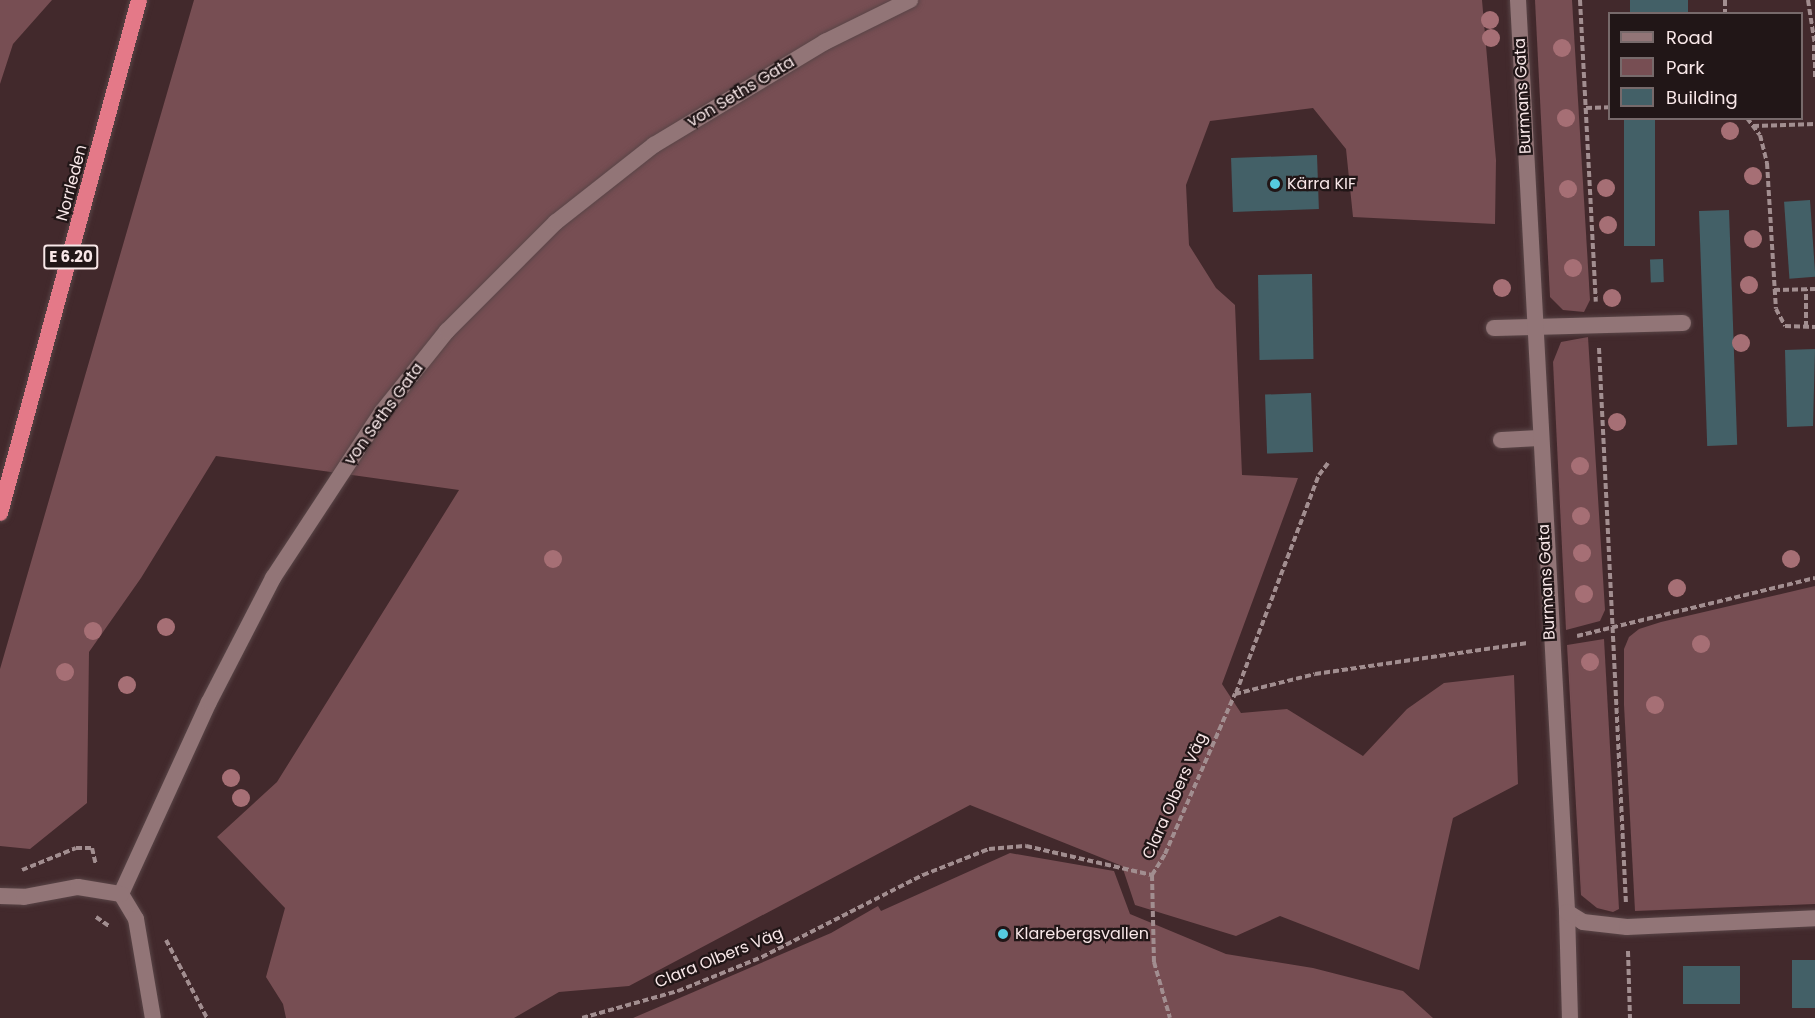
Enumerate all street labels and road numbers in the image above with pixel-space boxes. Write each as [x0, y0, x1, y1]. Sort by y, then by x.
street label: Burmans Gata [1510, 38, 1536, 154]
street label: von Seths Gata [684, 52, 798, 132]
street label: Norrleden [53, 143, 91, 223]
road number: E 6.20 [42, 245, 100, 269]
street label: von Seths Gata [340, 359, 428, 469]
street label: Burmans Gata [1534, 524, 1560, 640]
street label: Clara Olbers Väg [1138, 730, 1212, 862]
street label: Clara Olbers Väg [652, 924, 786, 992]

